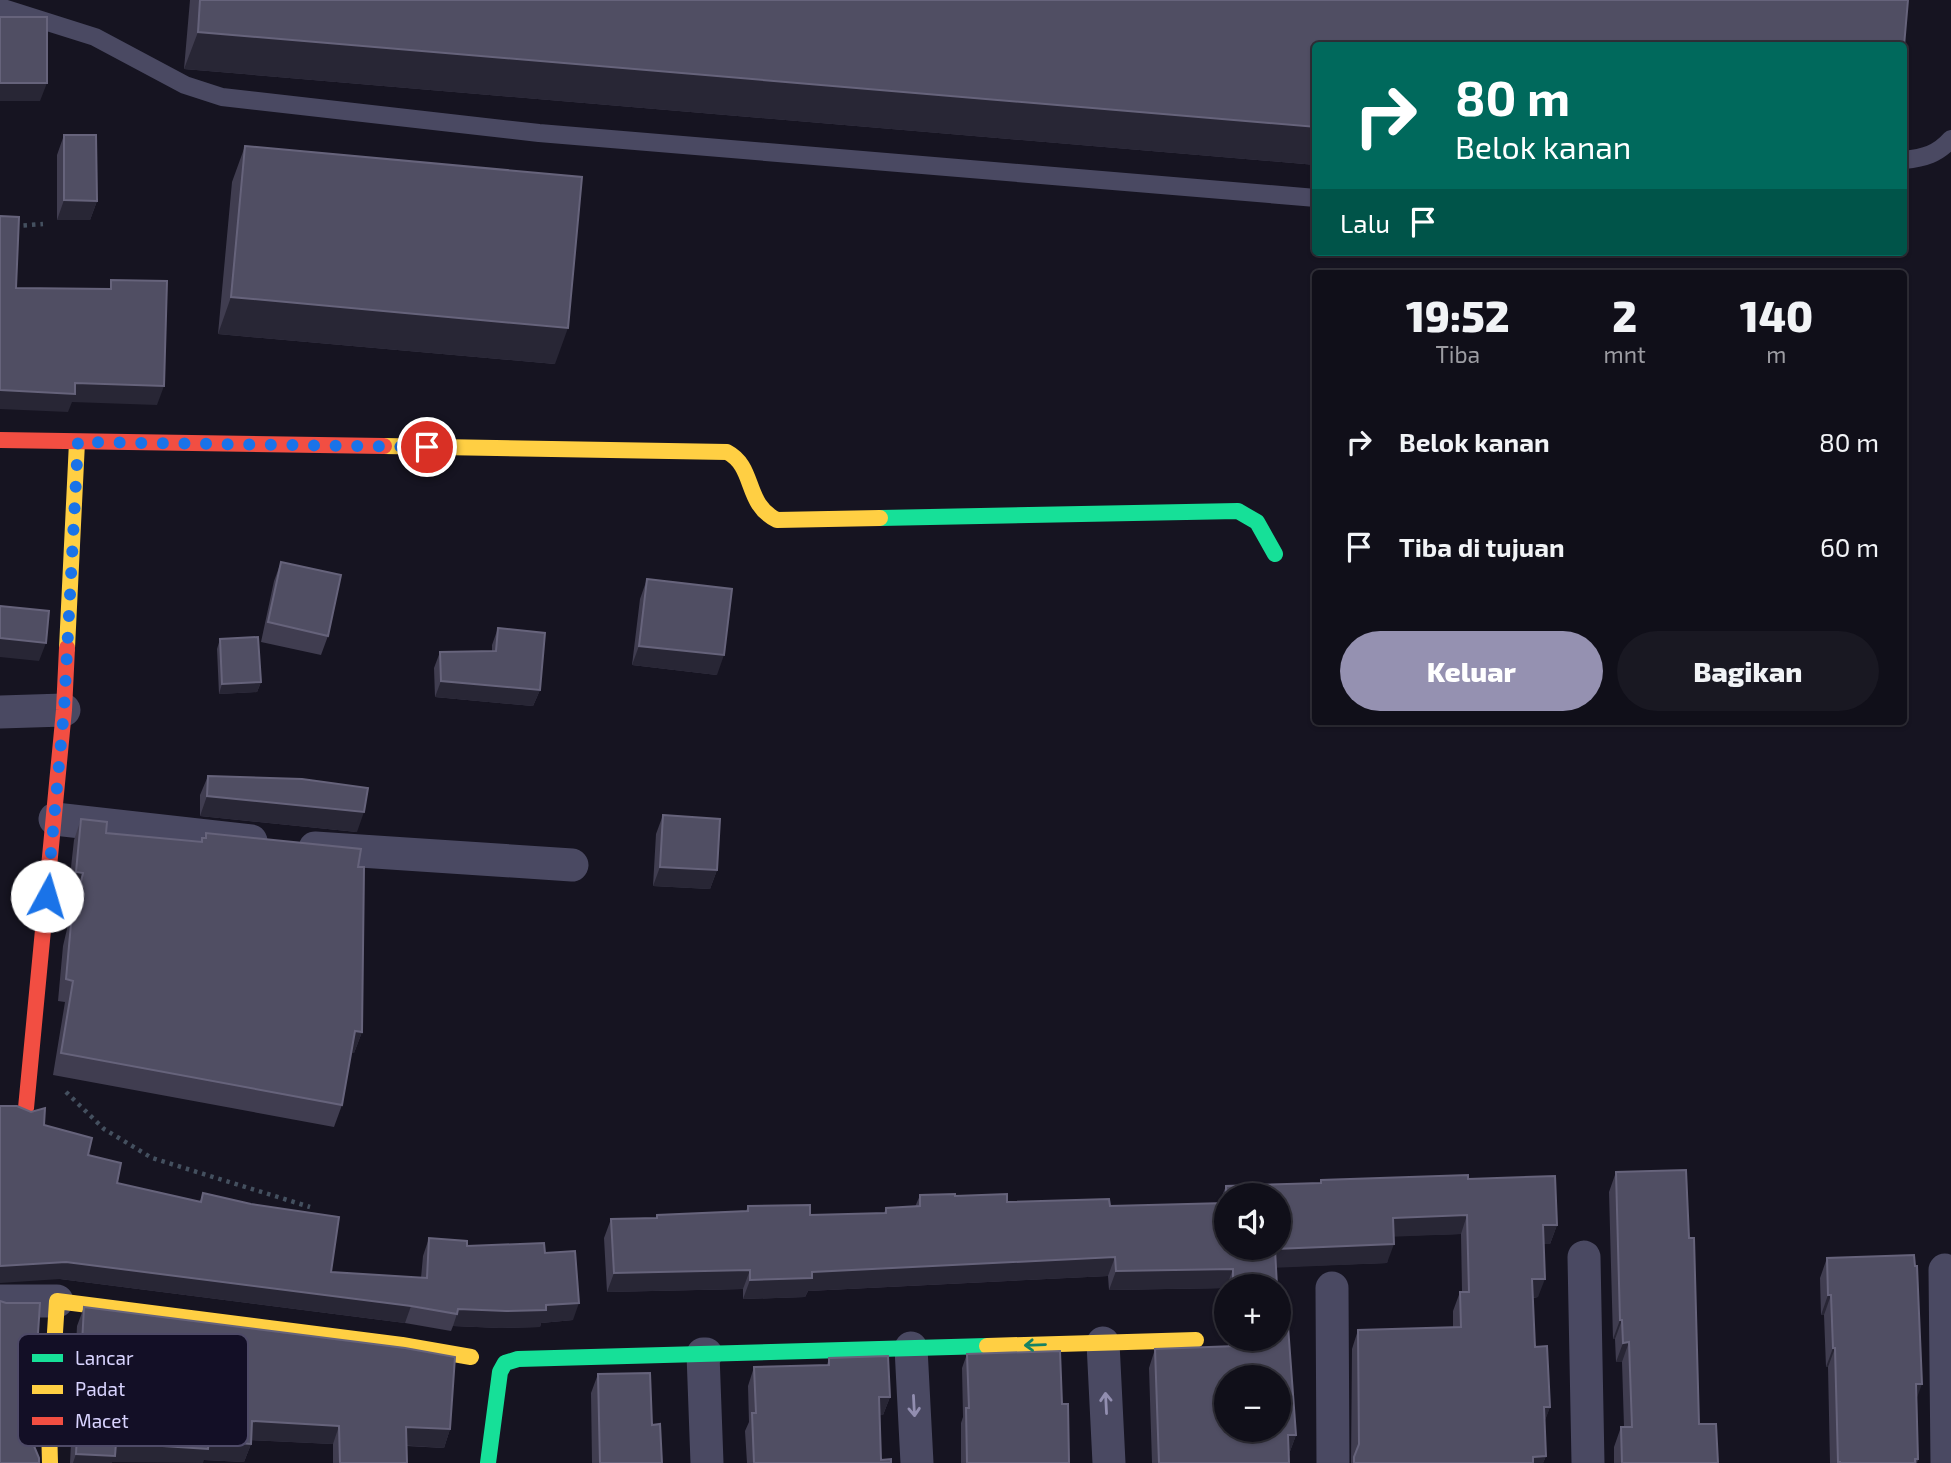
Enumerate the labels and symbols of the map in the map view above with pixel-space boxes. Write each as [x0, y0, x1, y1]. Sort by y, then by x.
pin [397, 417, 457, 477]
position arrow [10, 859, 84, 933]
legend [18, 1334, 248, 1446]
one-way arrow [1024, 1338, 1047, 1352]
text: Lancar [75, 1346, 134, 1369]
text: Padat [75, 1377, 125, 1400]
one-way arrow [1100, 1392, 1113, 1415]
one-way arrow [907, 1394, 920, 1417]
text: Macet [75, 1409, 129, 1432]

